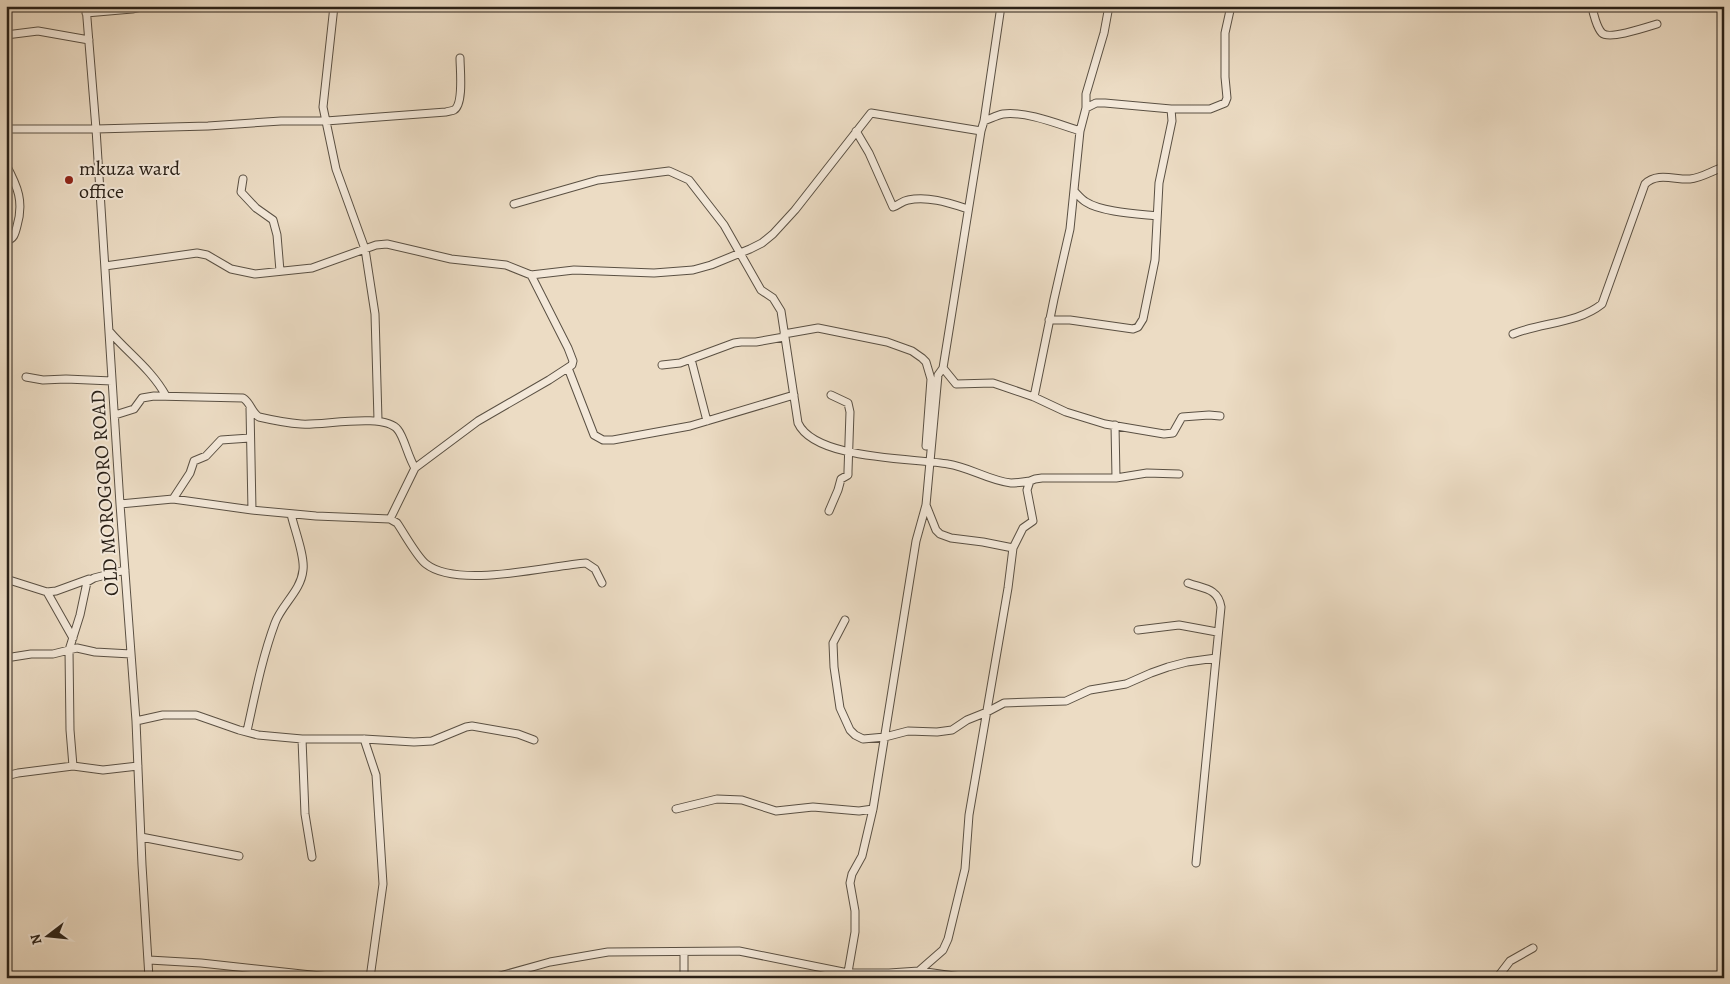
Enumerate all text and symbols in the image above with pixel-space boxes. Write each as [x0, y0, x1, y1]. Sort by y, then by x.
place label: mkuza ward office [79, 155, 180, 205]
marker: mkuza ward office [63, 174, 75, 186]
street label: OLD MOROGORO ROAD [84, 389, 125, 597]
north arrow [22, 912, 72, 962]
text: N [25, 932, 47, 947]

